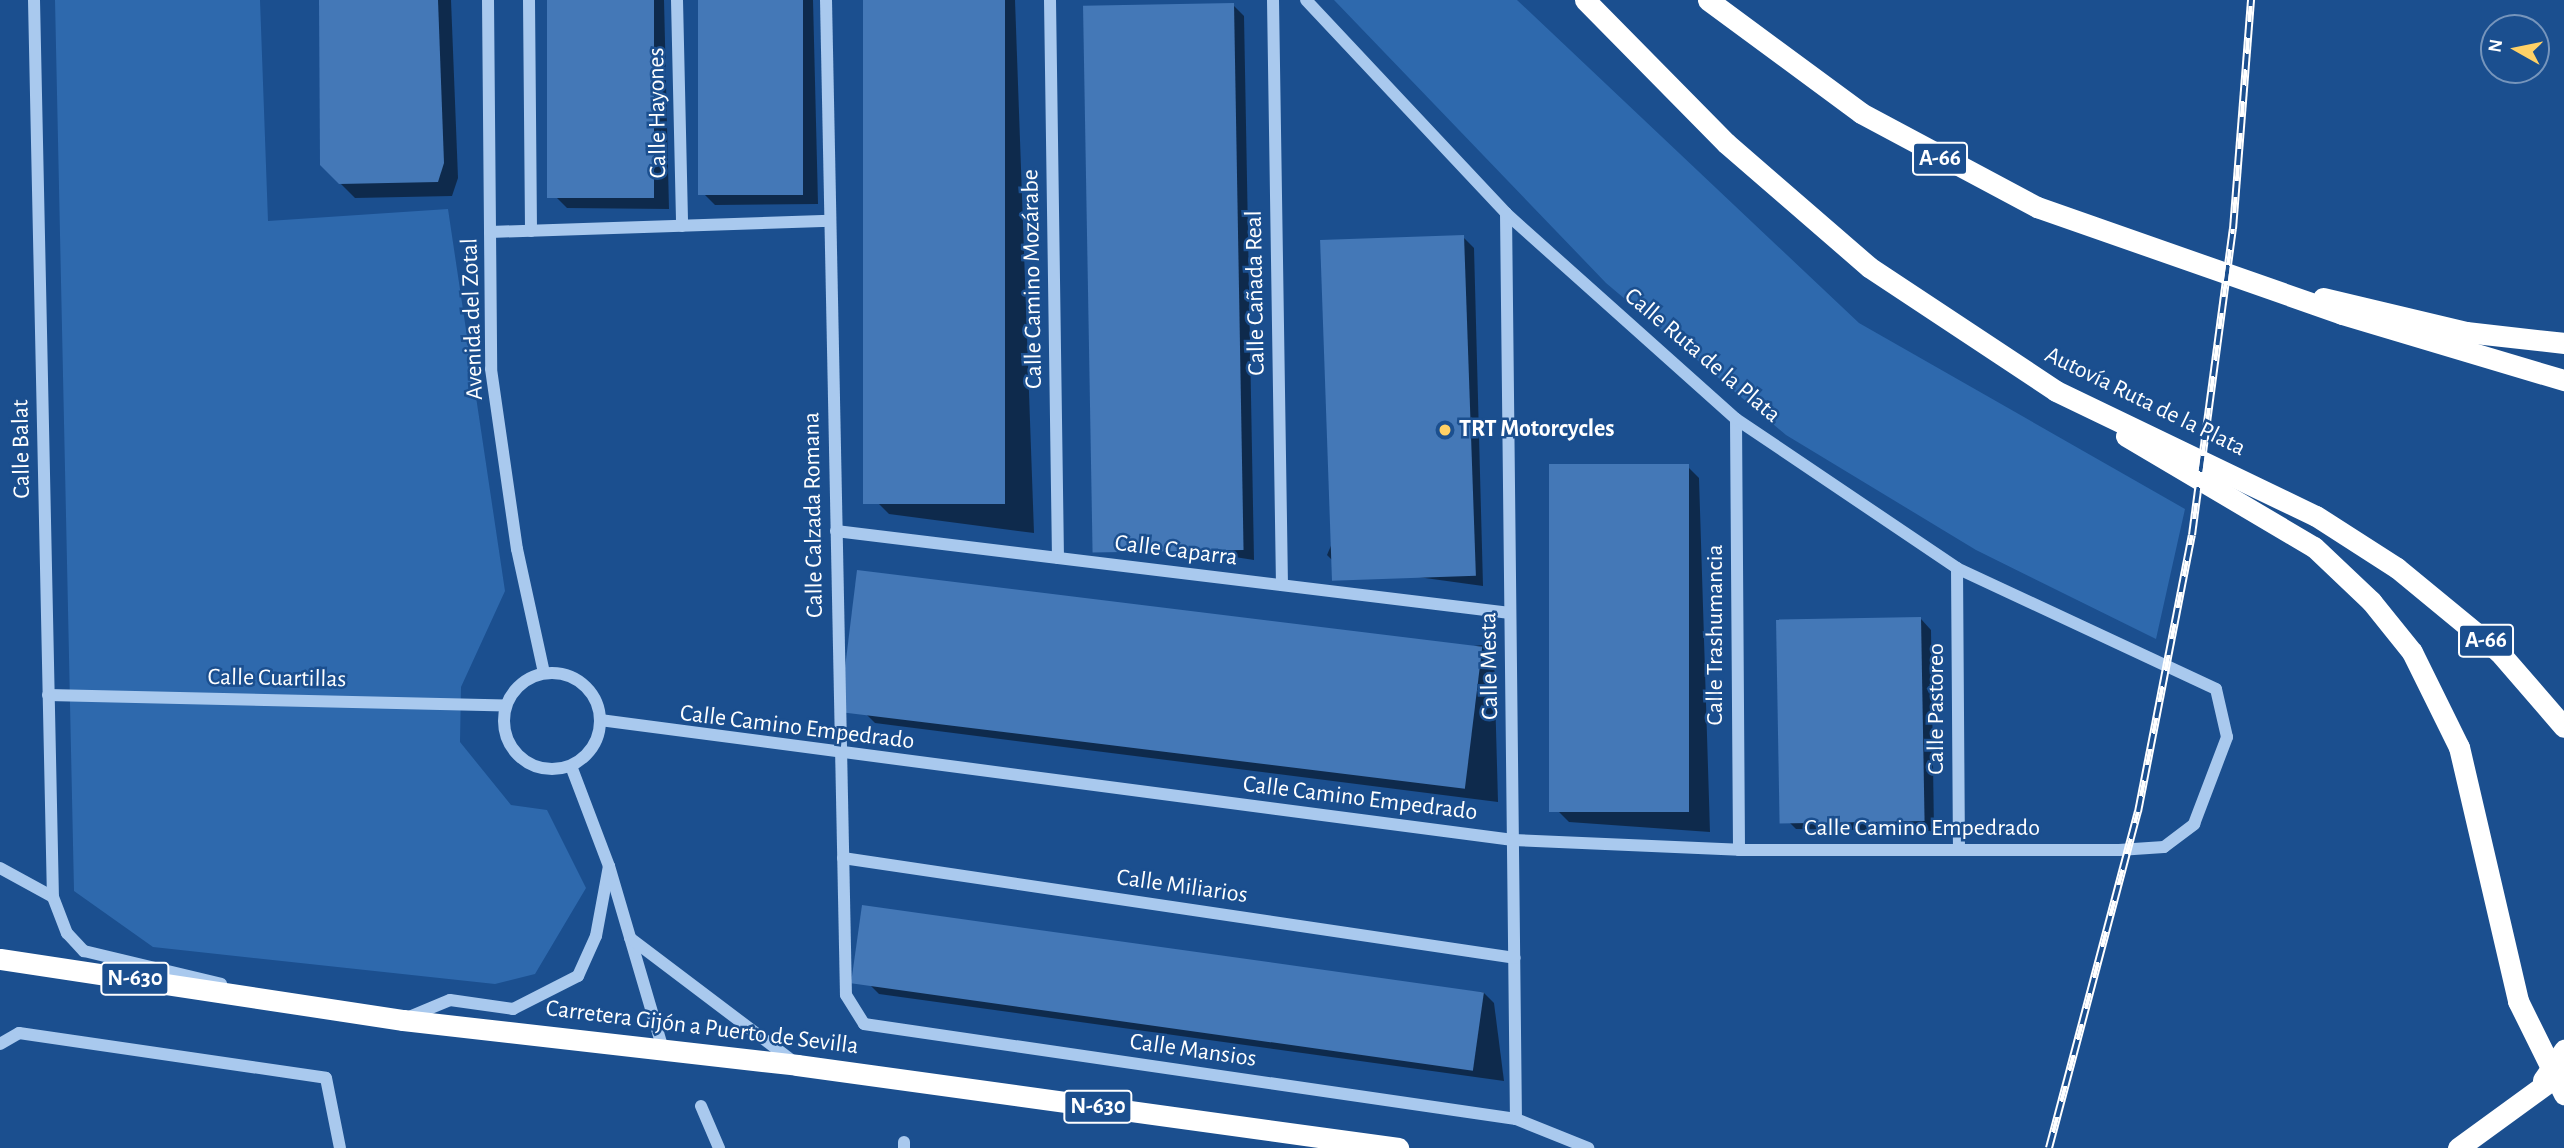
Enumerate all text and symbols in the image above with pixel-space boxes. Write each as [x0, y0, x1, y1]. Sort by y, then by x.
north arrow [2480, 14, 2550, 84]
text: N [2485, 38, 2506, 54]
street label: Calle Hayones [642, 47, 674, 179]
road number: A-66 [1912, 140, 1968, 178]
street label: Calle Camino Mozárabe [1017, 169, 1049, 389]
street label: Calle Cañada Real [1240, 210, 1272, 376]
street label: Avenida del Zotal [456, 238, 490, 400]
street label: Calle Ruta de la Plata [1618, 282, 1786, 430]
street label: Autovía Ruta de la Plata [2040, 341, 2250, 463]
street label: Calle Balat [7, 399, 37, 499]
street label: Calle Calzada Romana [798, 412, 830, 618]
place label: TRT Motorcycles [1459, 416, 1615, 444]
marker: TRT Motorcycles [1437, 422, 1453, 438]
street label: Calle Caparra [1113, 529, 1239, 573]
street label: Calle Trashumancia [1702, 544, 1730, 726]
street label: Calle Mesta [1475, 612, 1505, 720]
road number: A-66 [2458, 622, 2514, 660]
street label: Calle Pastoreo [1923, 643, 1951, 775]
street label: Calle Cuartillas [207, 663, 347, 695]
street label: Calle Camino Empedrado [678, 699, 916, 757]
street label: Calle Camino Empedrado [1241, 770, 1479, 828]
street label: Calle Camino Empedrado [1804, 815, 2040, 843]
street label: Calle Miliarios [1115, 864, 1249, 910]
road number: N-630 [100, 960, 170, 998]
street label: Carretera Gijón a Puerto de Sevilla [544, 995, 860, 1061]
street label: Calle Mansios [1128, 1028, 1258, 1074]
road number: N-630 [1063, 1088, 1133, 1126]

